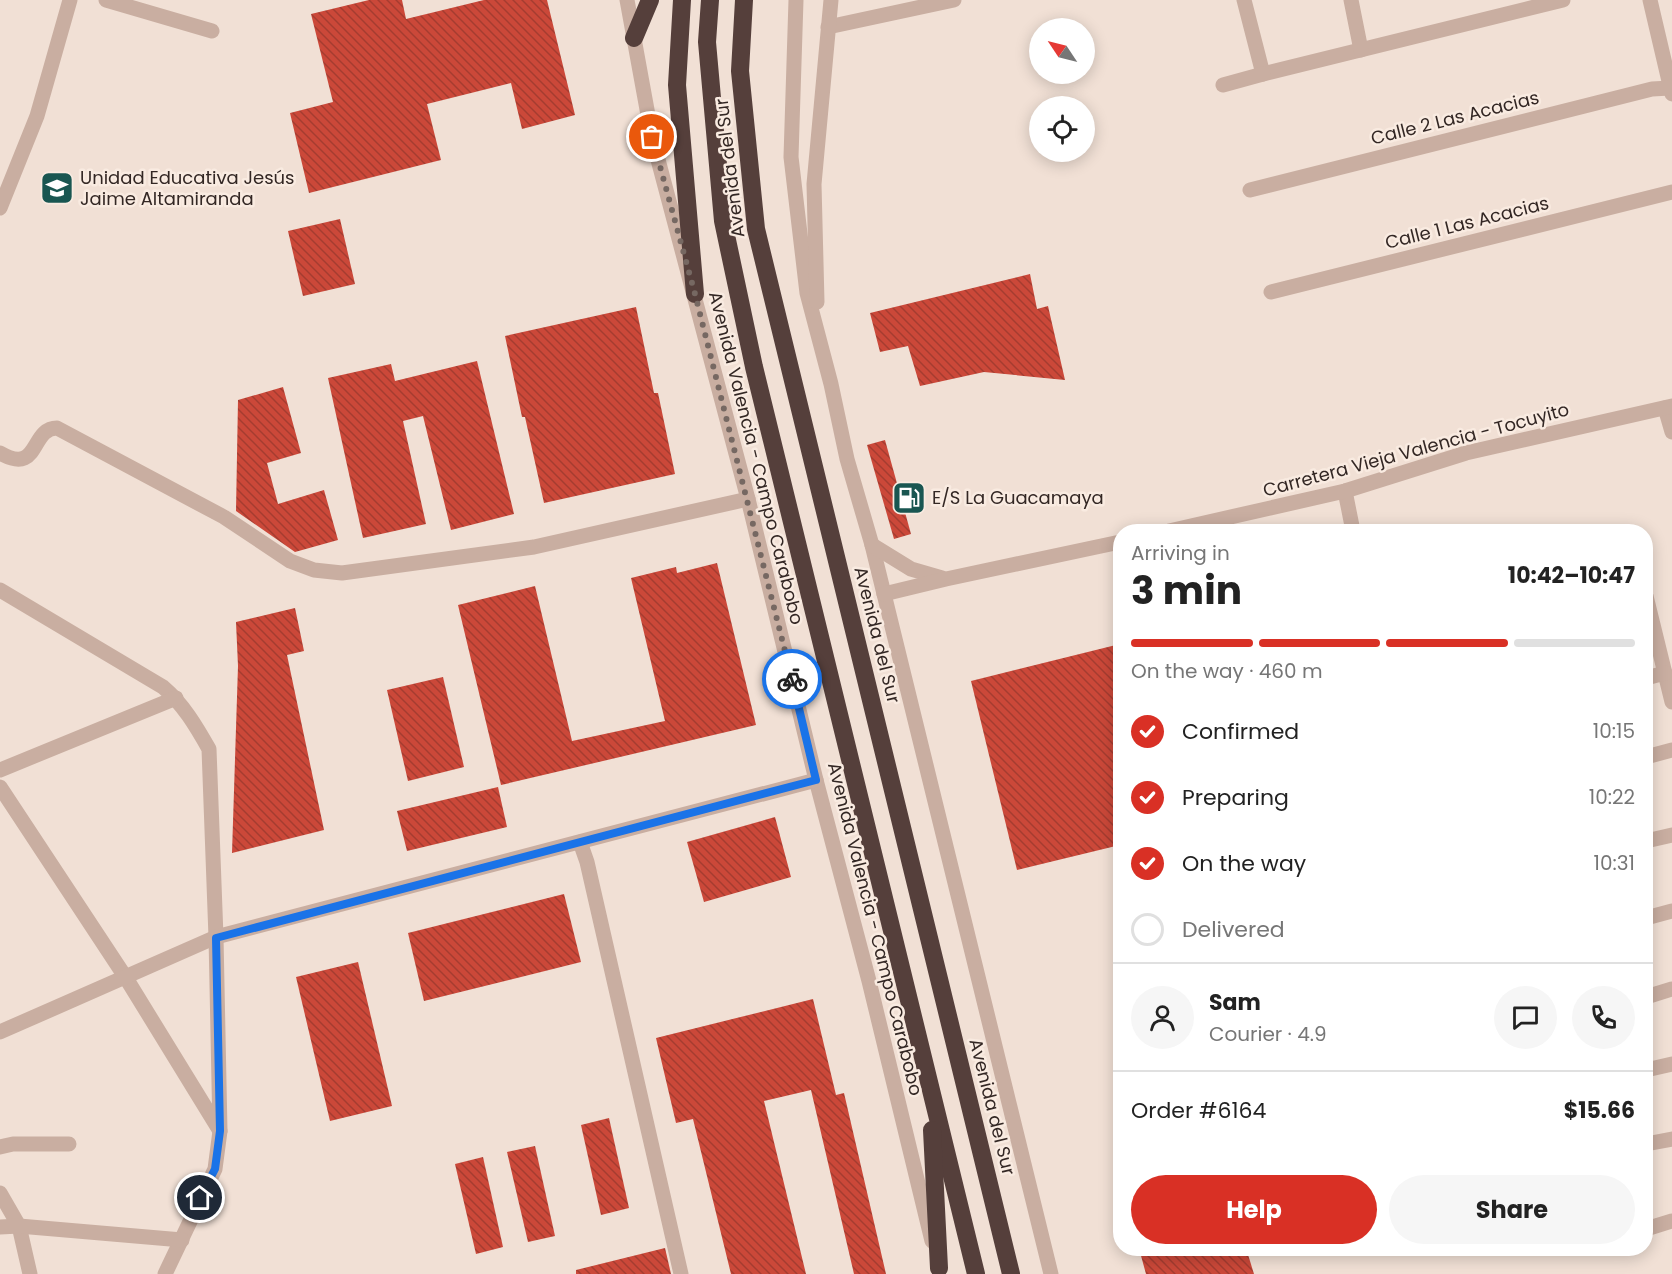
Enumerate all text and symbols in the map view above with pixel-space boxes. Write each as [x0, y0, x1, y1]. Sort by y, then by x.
north arrow [1029, 18, 1095, 84]
map controls [1029, 18, 1095, 162]
street label: Calle 2 Las Acacias [1368, 85, 1542, 150]
button: locate [1029, 96, 1095, 162]
street label: Avenida del Sur [709, 97, 750, 239]
pin [626, 111, 677, 162]
icon: bag [635, 120, 668, 153]
place label: Unidad Educativa Jesús Jaime Altamiranda [80, 165, 295, 211]
school or university icon: Unidad Educativa Jesús Jaime Altamiranda [39, 170, 75, 206]
street label: Calle 1 Las Acacias [1382, 190, 1551, 255]
street label: Avenida Valencia - Campo Carabobo [703, 289, 810, 627]
street label: Carretera Vieja Valencia - Tocuyito [1260, 397, 1572, 502]
fuel station icon: E/S La Guacamaya [891, 480, 927, 516]
place label: E/S La Guacamaya [932, 485, 1104, 510]
text: Arriving in [1131, 539, 1230, 567]
text: 10:42–10:47 [1508, 560, 1635, 591]
text: 3 min [1131, 563, 1242, 618]
street label: Avenida del Sur [848, 564, 907, 706]
courier [762, 649, 822, 709]
text: On the way · 460 m [1131, 657, 1323, 685]
icon: bike [776, 663, 809, 696]
icon: check [1131, 715, 1164, 748]
text: Confirmed [1182, 716, 1299, 747]
text: 10:15 [1593, 717, 1635, 745]
street label: Avenida Valencia - Campo Carabobo [822, 760, 929, 1098]
icon: check [1131, 781, 1164, 814]
text: Preparing [1182, 782, 1289, 813]
text: 10:22 [1589, 783, 1635, 811]
icon: check [1131, 847, 1164, 880]
text: On the way [1182, 848, 1306, 879]
text: 10:31 [1594, 849, 1635, 877]
text: Delivered [1182, 914, 1285, 945]
button: person [1131, 986, 1194, 1049]
button: chat [1494, 986, 1557, 1049]
button: phone [1572, 986, 1635, 1049]
text: Sam [1209, 987, 1261, 1018]
text: Courier · 4.9 [1209, 1020, 1327, 1048]
street label: Avenida del Sur [963, 1036, 1022, 1178]
text: Order #6164 [1131, 1095, 1266, 1126]
text: $15.66 [1564, 1095, 1635, 1126]
pin [174, 1172, 225, 1223]
button: Help [1131, 1175, 1377, 1244]
button: Share [1389, 1175, 1635, 1244]
icon: home [183, 1181, 216, 1214]

